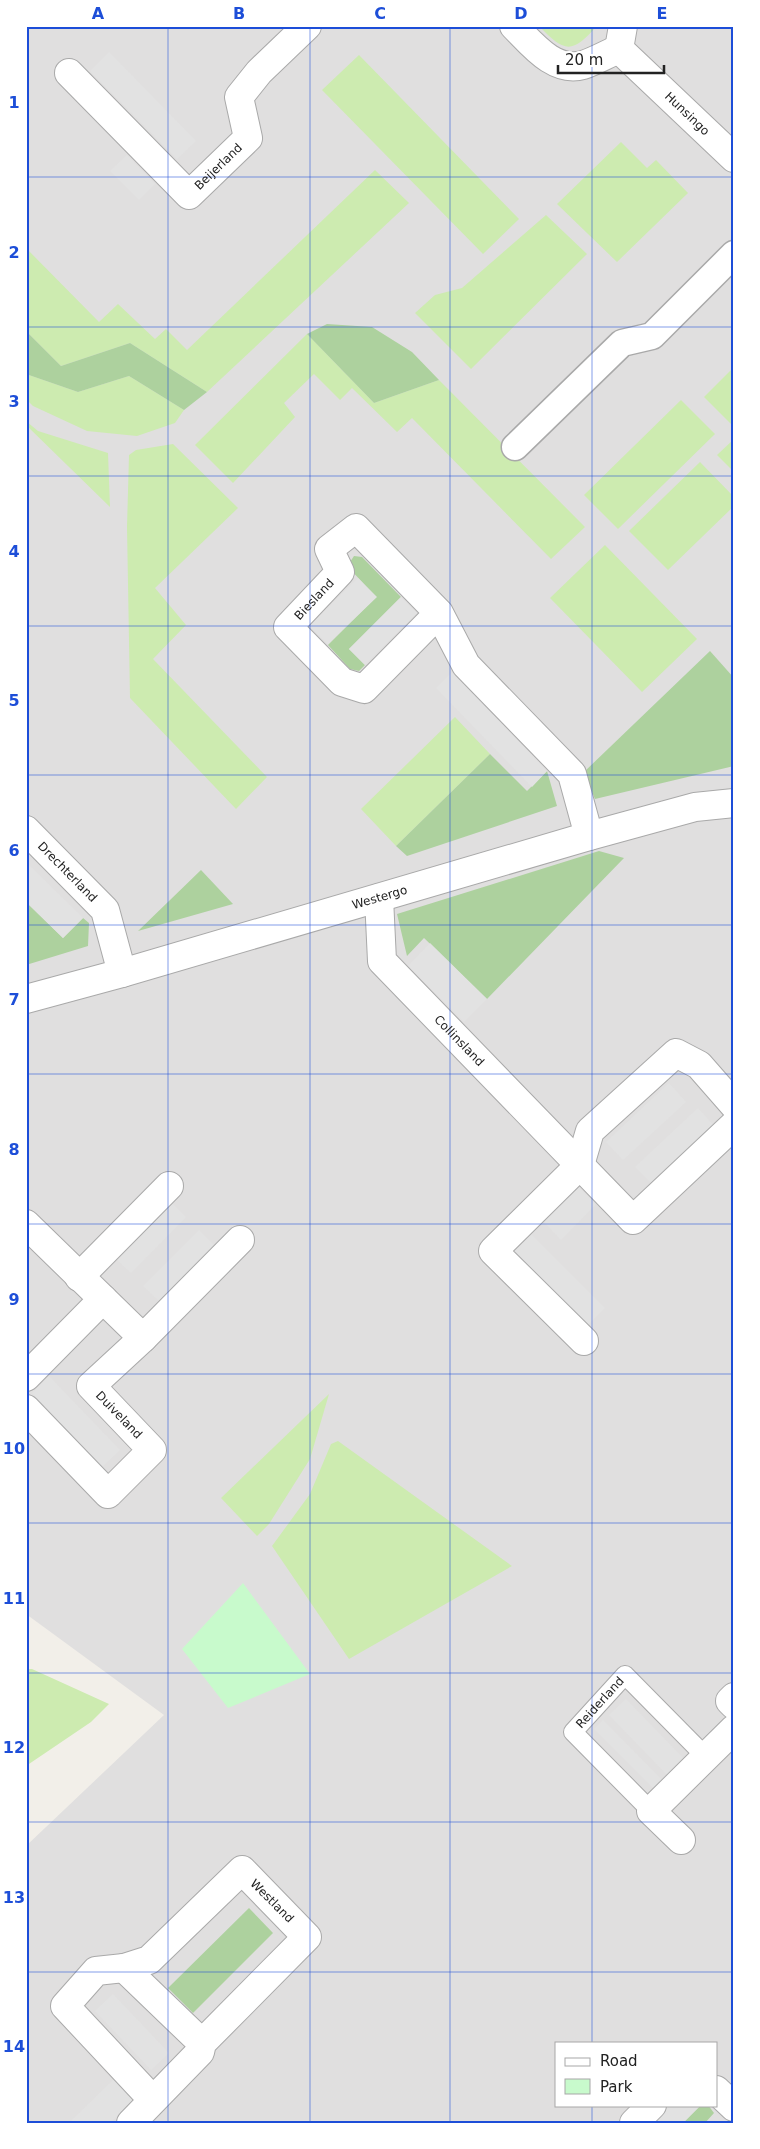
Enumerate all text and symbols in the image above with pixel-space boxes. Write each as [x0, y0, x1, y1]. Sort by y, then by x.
text: A [92, 4, 105, 23]
text: B [233, 4, 245, 23]
text: C [374, 4, 386, 23]
text: D [514, 4, 528, 23]
text: E [657, 4, 667, 23]
scale bar [558, 42, 664, 74]
text: 20 m [565, 51, 603, 69]
street label: Hunsingo [662, 89, 713, 138]
text: 1 [8, 93, 20, 112]
street label: Beijerland [192, 141, 245, 193]
text: 2 [8, 243, 20, 262]
text: 3 [8, 392, 20, 411]
text: 4 [8, 542, 20, 561]
street label: Biesland [291, 576, 337, 623]
text: 5 [8, 691, 20, 710]
street label: Drechterland [35, 839, 100, 905]
text: 6 [8, 841, 20, 860]
street label: Westergo [351, 883, 409, 912]
text: 7 [8, 990, 20, 1009]
street label: Collinsland [431, 1012, 487, 1069]
text: 8 [8, 1140, 20, 1159]
text: 9 [8, 1290, 20, 1309]
street label: Duiveland [93, 1388, 145, 1442]
text: 10 [3, 1439, 25, 1458]
text: 11 [3, 1589, 25, 1608]
street label: Reiderland [573, 1674, 627, 1731]
text: 12 [3, 1738, 25, 1757]
street label: Westland [247, 1876, 297, 1926]
text: 13 [3, 1888, 25, 1907]
text: 14 [3, 2037, 25, 2056]
legend [555, 2042, 718, 2106]
text: Road [600, 2052, 638, 2070]
text: Park [600, 2078, 633, 2096]

